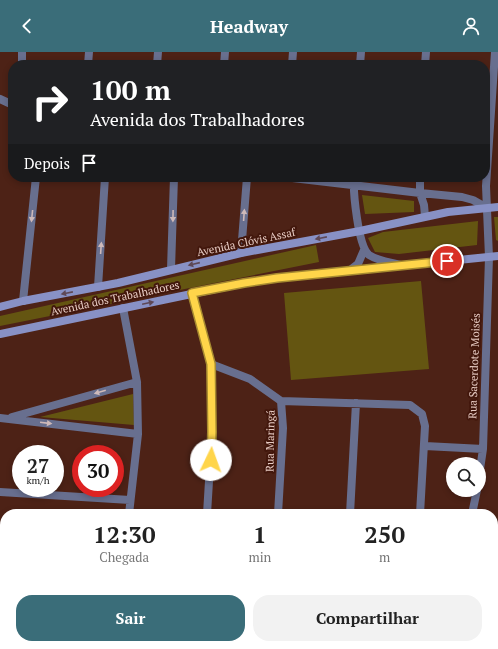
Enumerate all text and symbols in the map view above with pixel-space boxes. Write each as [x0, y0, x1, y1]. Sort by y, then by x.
text: Headway [210, 14, 288, 38]
icon: back [16, 15, 38, 37]
icon: person [460, 15, 482, 37]
text: 100 m [90, 71, 171, 108]
icon: right [24, 76, 76, 128]
text: Avenida dos Trabalhadores [90, 107, 305, 131]
icon: arrive [78, 152, 100, 174]
text: Depois [24, 153, 70, 173]
one-way arrow [241, 209, 248, 221]
one-way arrow [28, 210, 35, 222]
one-way arrow [169, 210, 176, 222]
street label: Avenida Clóvis Assaf [195, 224, 298, 259]
one-way arrow [315, 235, 327, 241]
one-way arrow [97, 242, 104, 254]
pin [430, 244, 464, 278]
icon: arrive [436, 250, 458, 272]
one-way arrow [188, 262, 200, 268]
street label: Avenida dos Trabalhadores [49, 277, 181, 318]
one-way arrow [61, 290, 73, 296]
one-way arrow [141, 299, 154, 305]
street label: Rua Sacerdote Moisés [465, 313, 483, 419]
one-way arrow [94, 389, 106, 395]
street label: Rua Maringá [262, 409, 278, 472]
one-way arrow [40, 420, 52, 426]
position arrow [190, 439, 232, 481]
speed limit sign: 30 [72, 445, 124, 497]
text: 27 [27, 452, 49, 479]
map controls [446, 457, 486, 497]
button: search [446, 457, 486, 497]
text: km/h [26, 474, 50, 487]
text: 12:30 [93, 518, 155, 550]
text: 1 [253, 518, 267, 550]
text: 250 [364, 518, 405, 550]
text: Chegada [99, 548, 149, 566]
text: min [248, 548, 271, 566]
text: m [379, 548, 390, 566]
button: Sair [16, 595, 245, 641]
button: Compartilhar [253, 595, 482, 641]

